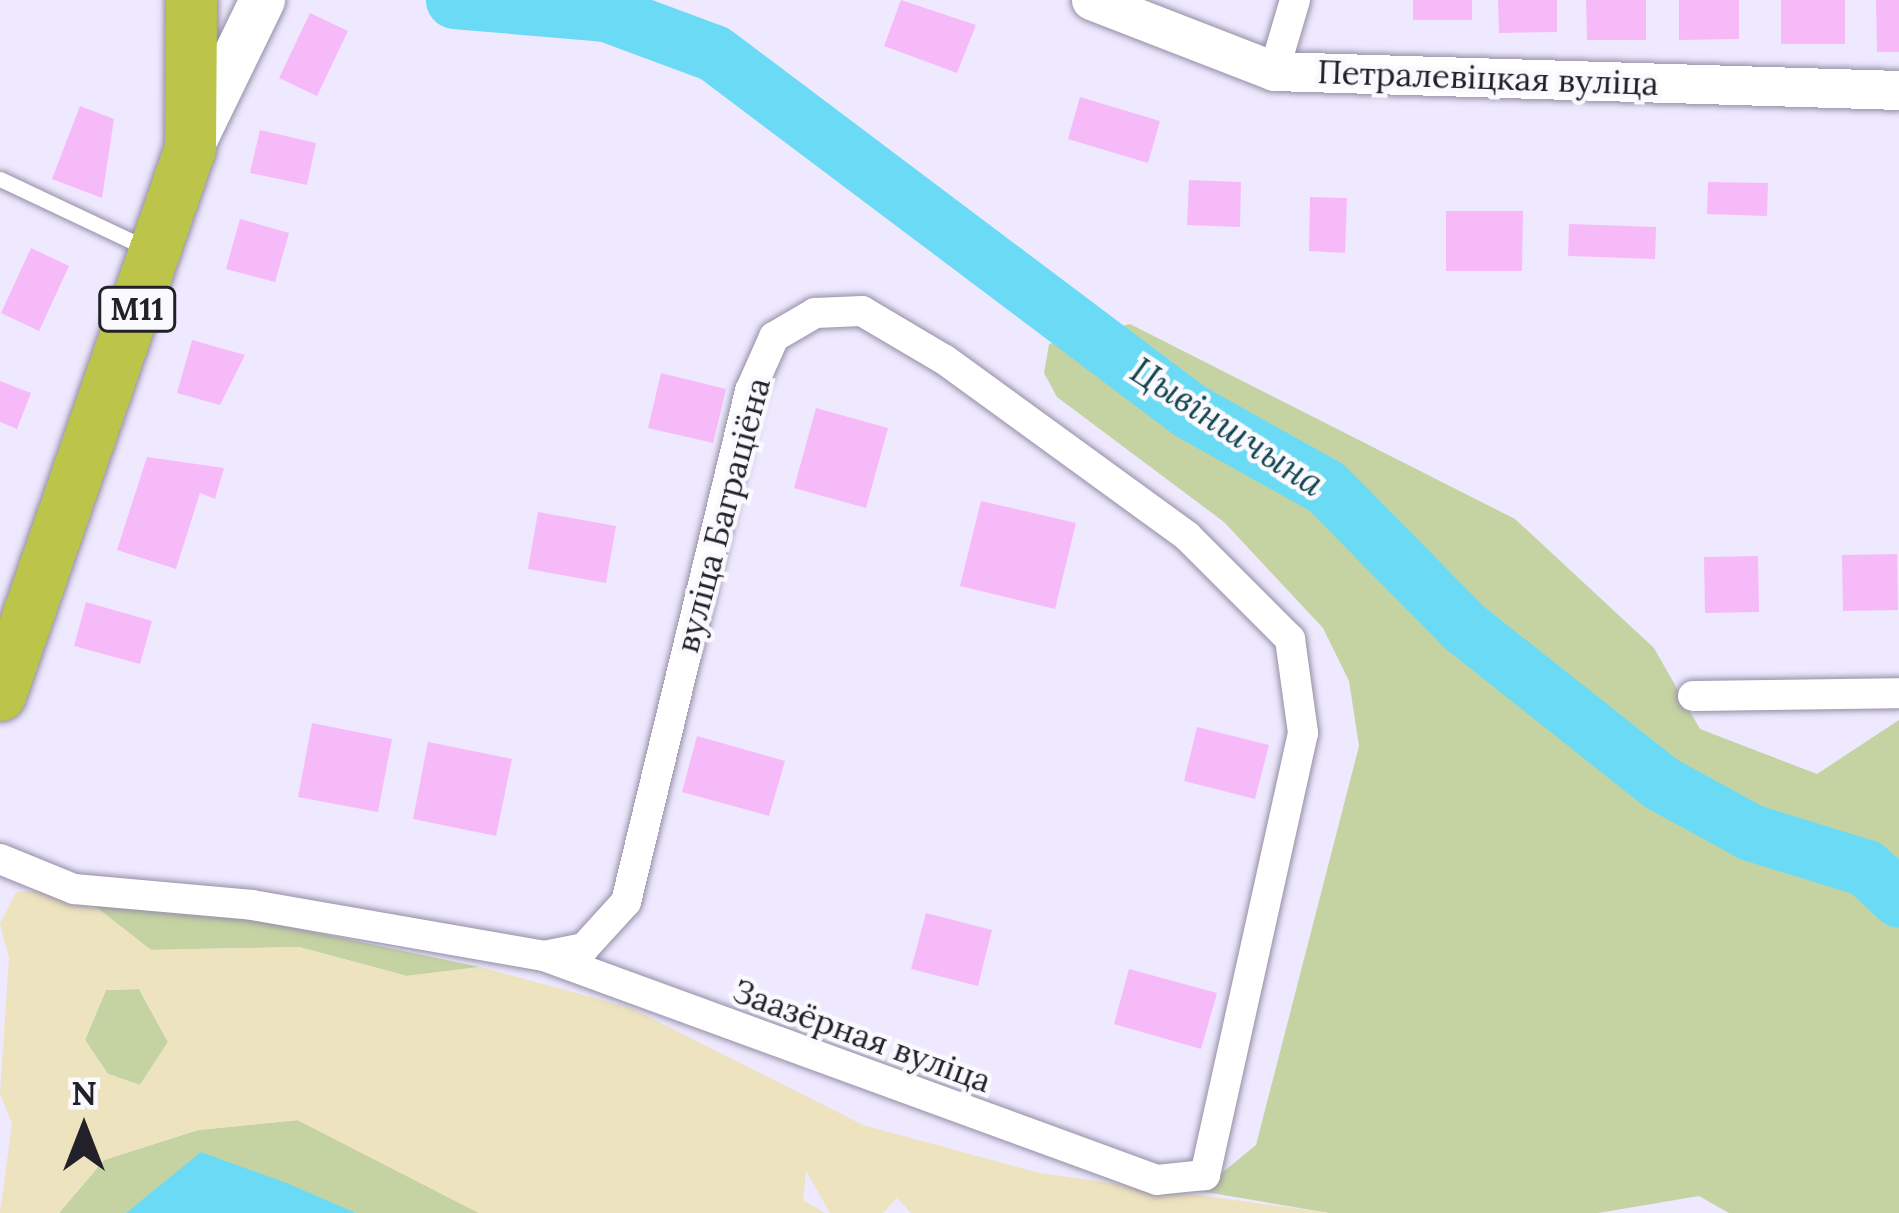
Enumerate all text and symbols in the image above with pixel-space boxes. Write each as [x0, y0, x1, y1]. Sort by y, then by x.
street label: Петралевіцкая вуліца [1317, 52, 1659, 104]
road number: М11 [98, 285, 176, 333]
water label: Цывіншчына [1122, 349, 1332, 505]
street label: вуліца Баграціёна [667, 373, 779, 657]
street label: Заазёрная вуліца [727, 971, 997, 1101]
north arrow [24, 1069, 144, 1189]
text: N [71, 1072, 97, 1114]

